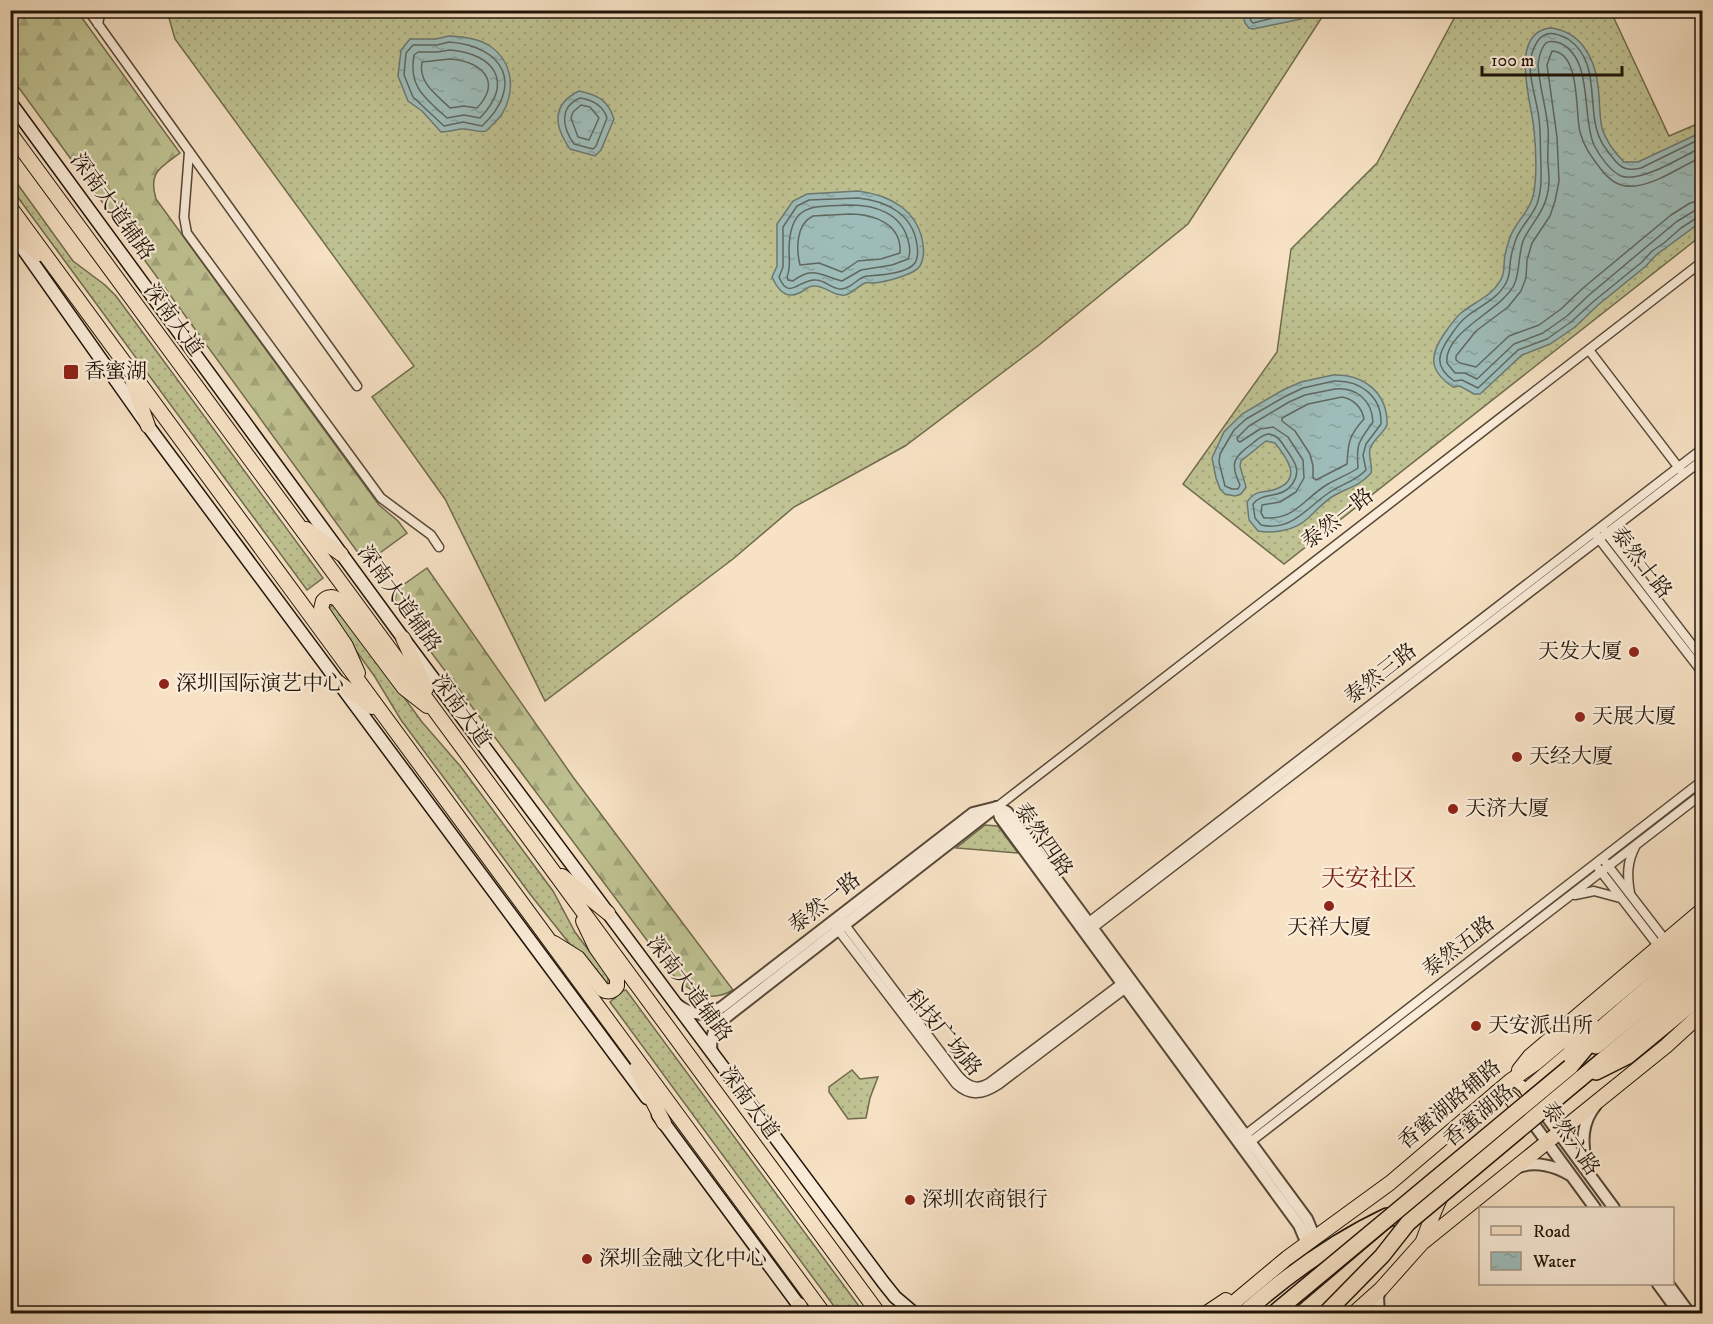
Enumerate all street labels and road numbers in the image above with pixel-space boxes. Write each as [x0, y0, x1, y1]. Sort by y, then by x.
street label: 深南大道辅路 [64, 148, 160, 266]
street label: 深南大道 [138, 278, 208, 362]
street label: 泰然一路 [1297, 483, 1379, 555]
street label: 泰然十路 [1605, 522, 1677, 604]
street label: 深南大道辅路 [351, 540, 447, 658]
street label: 泰然三路 [1340, 638, 1422, 710]
street label: 深南大道 [426, 669, 496, 753]
street label: 泰然四路 [1008, 798, 1078, 882]
street label: 泰然一路 [784, 867, 866, 939]
street label: 泰然五路 [1418, 911, 1500, 983]
street label: 深南大道辅路 [641, 931, 737, 1047]
street label: 科技广场路 [899, 984, 987, 1082]
street label: 香蜜湖路辅路 [1394, 1055, 1506, 1155]
street label: 深南大道 [714, 1061, 784, 1145]
street label: 香蜜湖路 [1439, 1079, 1519, 1153]
street label: 泰然六路 [1535, 1097, 1605, 1181]

